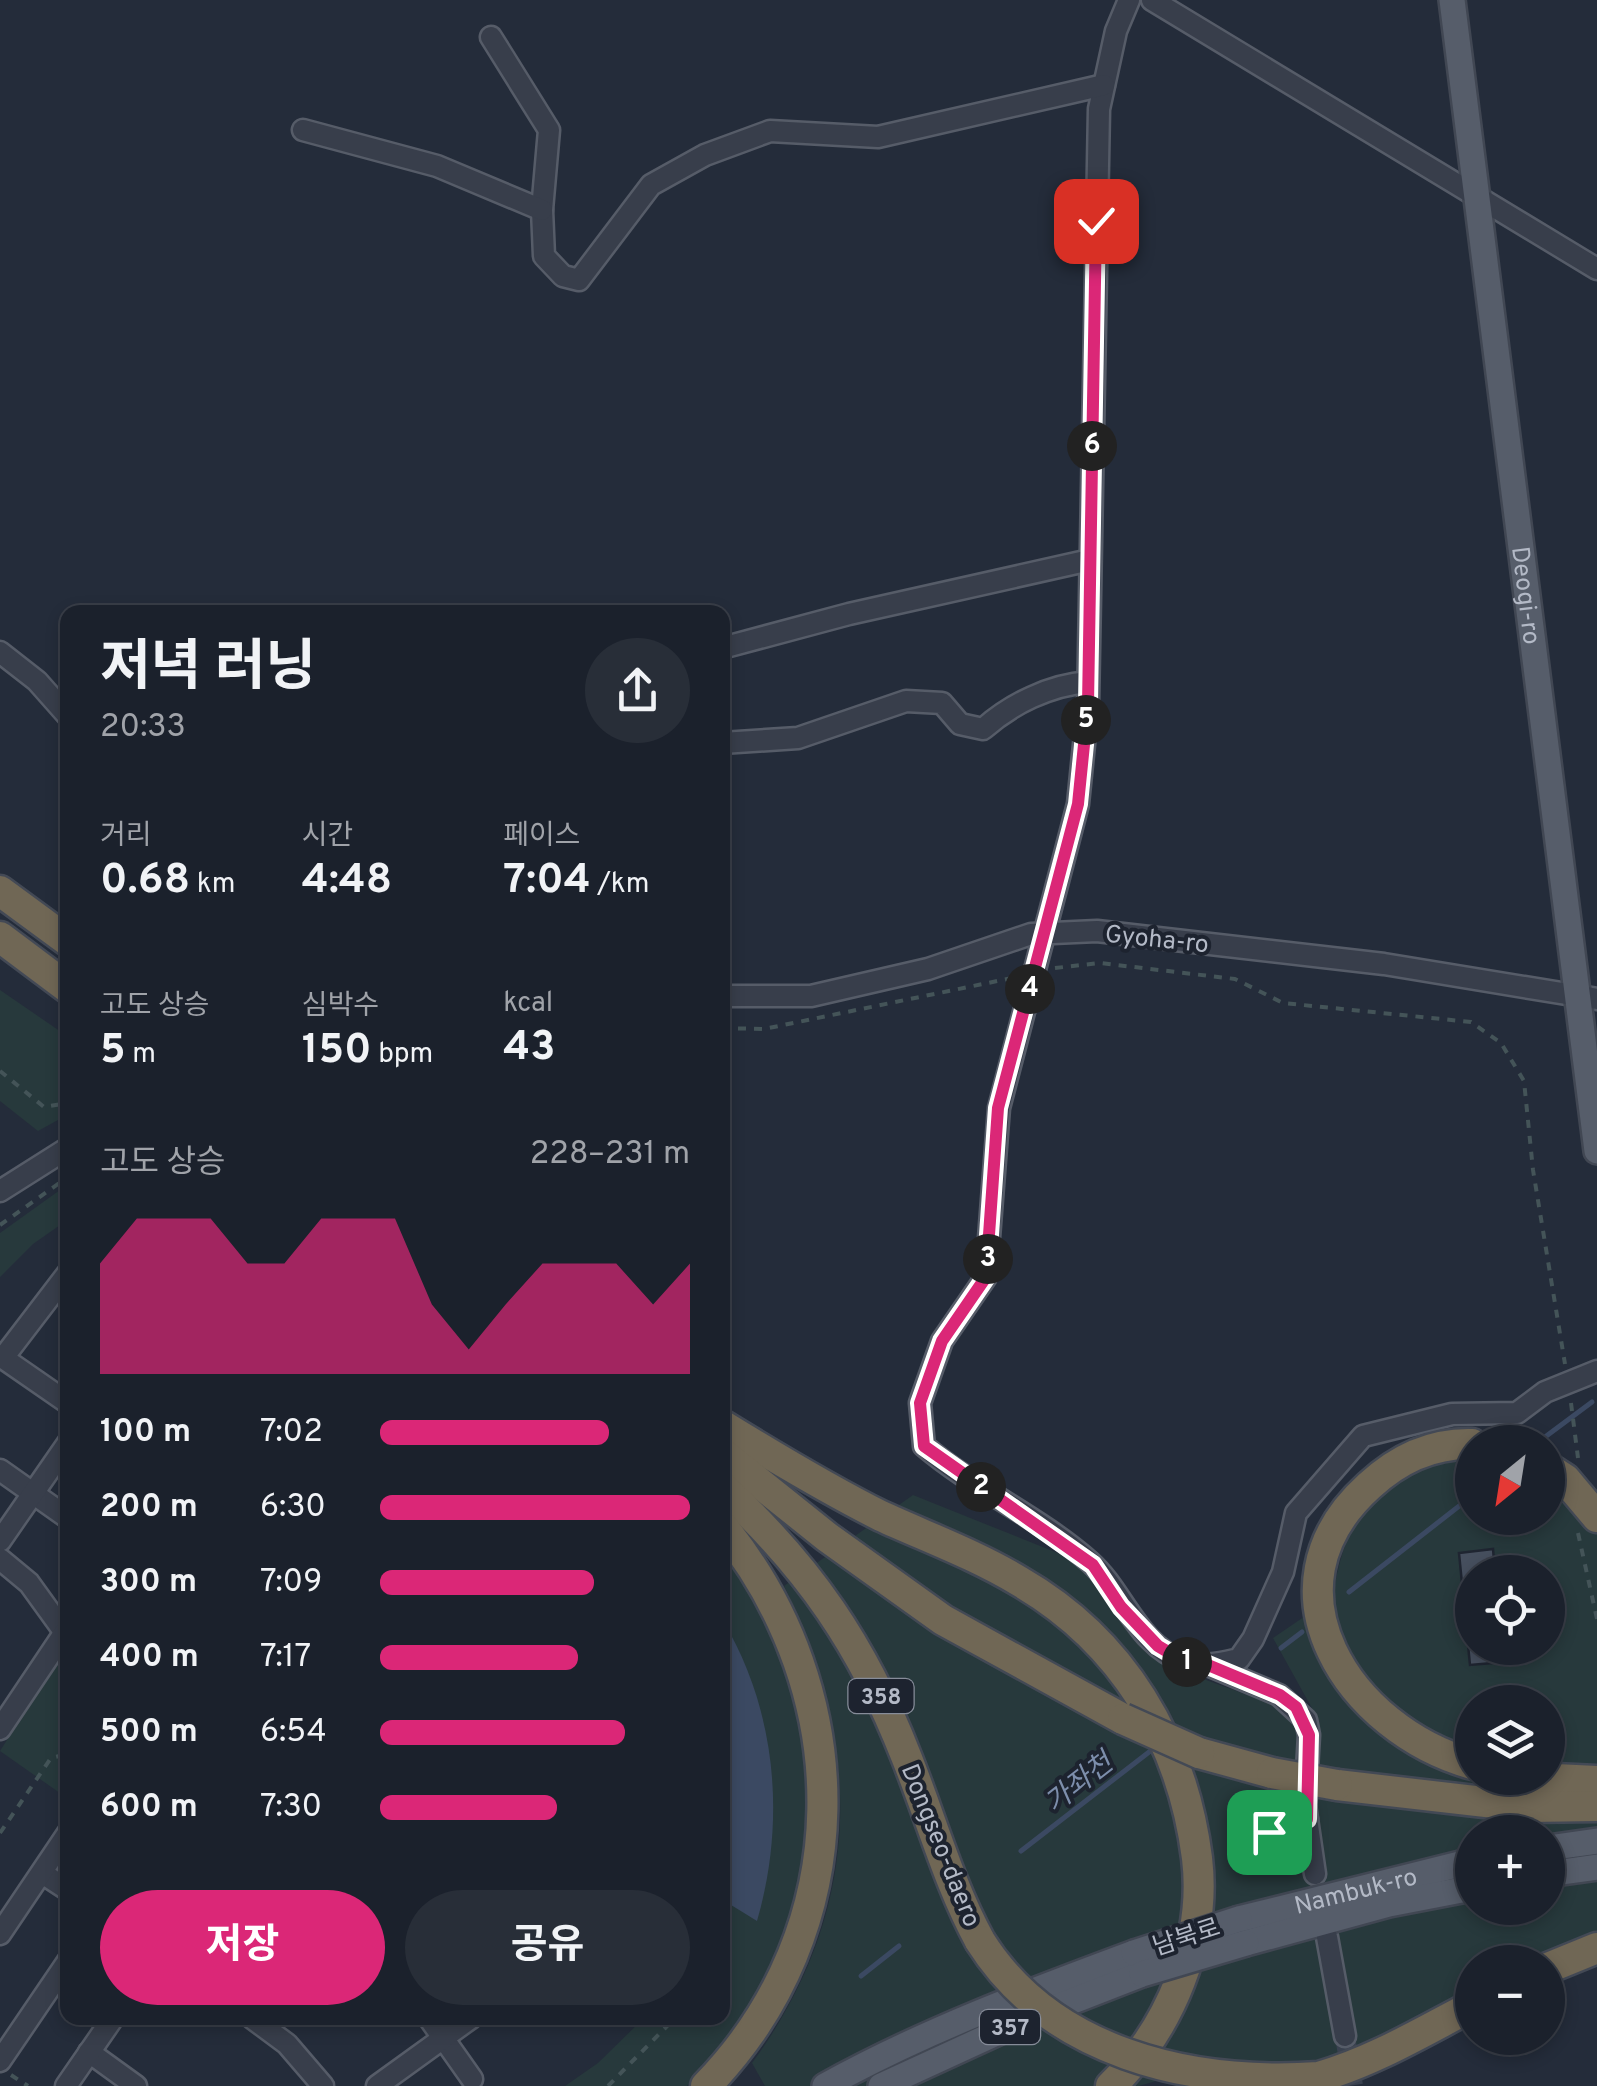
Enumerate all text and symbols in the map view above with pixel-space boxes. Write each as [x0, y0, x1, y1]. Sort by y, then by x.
pin [1054, 179, 1139, 264]
icon: check [1069, 194, 1124, 249]
pin: 6 [1067, 421, 1117, 471]
text: 6 [1083, 428, 1101, 464]
street label: Deogi-ro [1502, 545, 1546, 647]
text: 저녁 러닝 [100, 635, 316, 705]
button: share [585, 638, 690, 743]
pin: 5 [1061, 695, 1111, 745]
text: 5 [1077, 702, 1095, 738]
text: 20:33 [100, 708, 186, 748]
text: 거리 [100, 819, 152, 855]
text: 시간 [302, 819, 353, 855]
text: 페이스 [503, 819, 581, 855]
text: 0.68 [100, 855, 190, 908]
text: 4:48 [302, 855, 392, 908]
text: 7:04 [503, 855, 591, 908]
text: km [190, 867, 235, 903]
text: /km [591, 867, 650, 903]
street label: Gyoha-ro [1103, 920, 1210, 962]
pin: 4 [1005, 964, 1055, 1014]
text: 4 [1021, 971, 1039, 1007]
text: kcal [503, 986, 553, 1022]
text: 고도 상승 [100, 989, 210, 1025]
text: 심박수 [302, 989, 379, 1025]
text: 43 [503, 1022, 556, 1075]
text: 5 [100, 1025, 126, 1078]
text: 150 [302, 1025, 372, 1078]
text: m [126, 1037, 156, 1073]
text: bpm [372, 1037, 433, 1073]
text: 228–231 m [530, 1135, 690, 1175]
text: 고도 상승 [100, 1144, 225, 1184]
pin: 3 [963, 1234, 1013, 1284]
text: 3 [980, 1241, 996, 1277]
text: 100 m [100, 1413, 191, 1453]
text: 7:02 [260, 1413, 323, 1453]
north arrow [1455, 1425, 1565, 1535]
map controls [1455, 1425, 1565, 2055]
pin: 2 [956, 1462, 1006, 1512]
text: 2 [972, 1469, 990, 1505]
text: 200 m [100, 1488, 198, 1528]
text: 6:30 [260, 1488, 326, 1528]
button: locate [1455, 1555, 1565, 1665]
text: 300 m [100, 1563, 197, 1603]
text: 7:09 [260, 1563, 322, 1603]
pin: 1 [1162, 1637, 1212, 1687]
text: 400 m [100, 1638, 199, 1678]
text: 7:17 [260, 1638, 311, 1678]
text: 1 [1181, 1644, 1193, 1680]
road number: 358 [848, 1679, 914, 1713]
button: layers [1455, 1685, 1565, 1795]
text: 500 m [100, 1713, 198, 1753]
text: 6:54 [260, 1713, 327, 1753]
water label: 가좌천 [1038, 1744, 1124, 1822]
street label: Dongseo-daero [892, 1760, 986, 1932]
text: 600 m [100, 1788, 198, 1828]
text: 7:30 [260, 1788, 322, 1828]
pin [1227, 1790, 1312, 1875]
icon: arrive [1242, 1805, 1297, 1860]
button: + [1455, 1815, 1565, 1925]
street label: Nambuk-ro [1291, 1862, 1421, 1924]
button: 저장 [100, 1890, 385, 2005]
button: 공유 [405, 1890, 690, 2005]
street label: 남북로 [1149, 1913, 1225, 1965]
button: − [1455, 1945, 1565, 2055]
road number: 357 [980, 2010, 1040, 2044]

